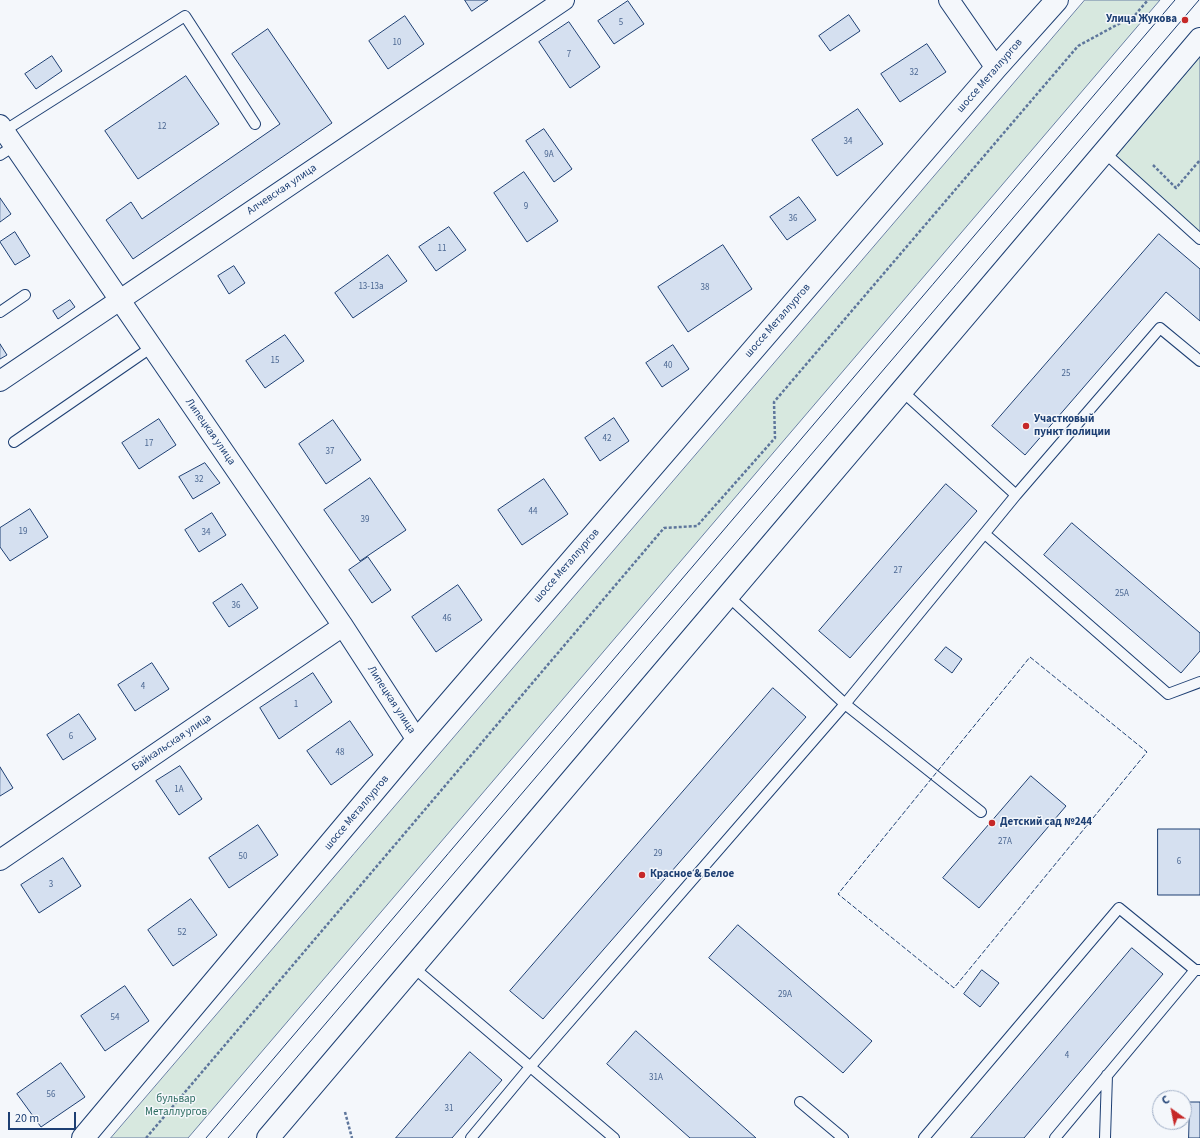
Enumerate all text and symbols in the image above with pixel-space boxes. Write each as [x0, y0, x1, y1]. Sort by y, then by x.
place label: Улица Жукова [1106, 13, 1177, 27]
marker: Улица Жукова [1180, 15, 1190, 25]
house number: 5 [619, 18, 623, 28]
street label: шоссе Металлургов [954, 36, 1026, 116]
house number: 10 [393, 38, 401, 48]
house number: 7 [567, 50, 571, 60]
house number: 32 [910, 68, 918, 78]
house number: 12 [158, 122, 166, 132]
house number: 34 [844, 137, 852, 147]
house number: 9А [544, 150, 554, 160]
street label: Алчевская улица [245, 162, 319, 218]
house number: 9 [524, 202, 528, 212]
house number: 36 [789, 214, 797, 224]
house number: 11 [438, 244, 446, 254]
street label: шоссе Металлургов [742, 281, 814, 361]
house number: 13-13а [358, 282, 384, 292]
house number: 38 [701, 283, 709, 293]
house number: 15 [271, 356, 279, 366]
house number: 40 [664, 361, 672, 371]
house number: 25 [1062, 369, 1070, 379]
street label: Липецкая улица [182, 396, 238, 468]
place label: Участковый пункт полиции [1034, 413, 1110, 439]
marker: Участковый пункт полиции [1021, 421, 1031, 431]
house number: 42 [603, 434, 611, 444]
house number: 17 [145, 439, 153, 449]
house number: 37 [326, 447, 334, 457]
house number: 32 [195, 475, 203, 485]
house number: 44 [529, 507, 537, 517]
house number: 39 [361, 515, 369, 525]
street label: шоссе Металлургов [531, 526, 603, 606]
house number: 19 [19, 527, 27, 537]
house number: 34 [202, 528, 210, 538]
house number: 27 [894, 566, 902, 576]
house number: 25А [1115, 589, 1129, 599]
house number: 36 [232, 601, 240, 611]
house number: 46 [443, 614, 451, 624]
street label: Липецкая улица [364, 664, 418, 736]
house number: 4 [141, 682, 145, 692]
house number: 1 [294, 700, 298, 710]
street label: Байкальская улица [130, 712, 214, 774]
house number: 6 [69, 732, 73, 742]
house number: 48 [336, 748, 344, 758]
street label: шоссе Металлургов [322, 773, 392, 853]
house number: 1А [174, 785, 184, 795]
place label: Детский сад №244 [1000, 816, 1092, 830]
marker: Детский сад №244 [987, 818, 997, 828]
house number: 27А [998, 837, 1012, 847]
house number: 29 [654, 849, 662, 859]
house number: 50 [239, 852, 247, 862]
house number: 6 [1177, 857, 1181, 867]
place label: Красное & Белое [650, 868, 734, 882]
marker: Красное & Белое [637, 870, 647, 880]
house number: 3 [49, 880, 53, 890]
house number: 52 [178, 928, 186, 938]
house number: 29А [778, 990, 792, 1000]
house number: 54 [111, 1013, 119, 1023]
house number: 4 [1065, 1051, 1069, 1061]
house number: 31А [649, 1073, 663, 1083]
house number: 56 [47, 1090, 55, 1100]
north arrow [1152, 1090, 1192, 1130]
text: С [1159, 1092, 1173, 1108]
park label: бульвар Металлургов [145, 1093, 207, 1119]
scale bar [10, 1104, 78, 1130]
house number: 31 [445, 1104, 453, 1114]
text: 20 m [15, 1110, 39, 1127]

